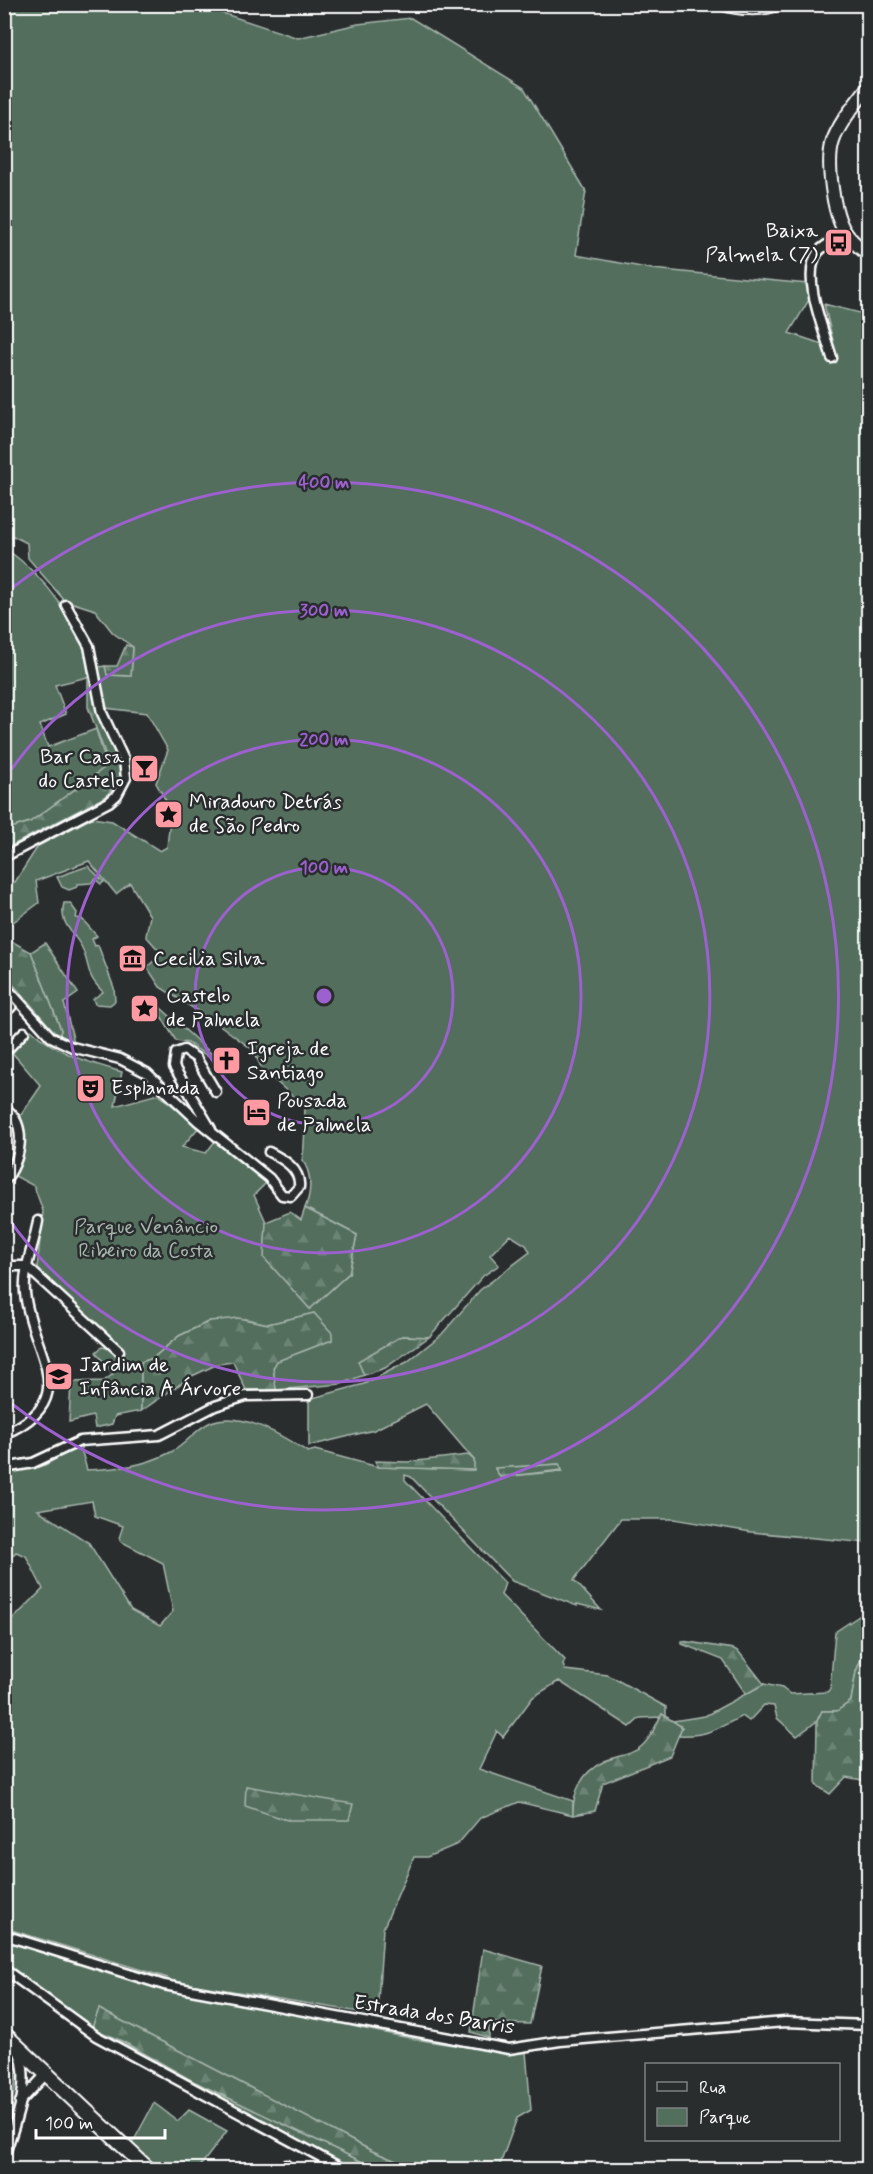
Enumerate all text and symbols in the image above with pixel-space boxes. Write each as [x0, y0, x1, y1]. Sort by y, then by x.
place label: Baixa Palmela (7) [705, 217, 819, 269]
bus stop icon: Baixa Palmela (7) [823, 227, 855, 259]
text: 400 m [299, 471, 349, 495]
text: 300 m [300, 599, 348, 623]
text: 200 m [299, 728, 349, 752]
place label: Bar Casa do Castelo [39, 743, 124, 795]
bar icon: Bar Casa do Castelo [129, 753, 161, 785]
place label: Miradouro Detrás de São Pedro [189, 788, 342, 840]
place icon: Miradouro Detrás de São Pedro [152, 798, 184, 830]
text: 100 m [300, 856, 348, 880]
museum icon: Cecilia Silva [116, 943, 148, 975]
place label: Cecilia Silva [153, 945, 265, 973]
place label: Castelo de Palmela [166, 982, 261, 1034]
centre of rings [314, 986, 334, 1006]
place icon: Castelo de Palmela [129, 992, 161, 1024]
place label: Igreja de Santiago [247, 1035, 329, 1087]
church icon: Igreja de Santiago [210, 1045, 242, 1077]
theatre icon: Esplanada [74, 1072, 106, 1104]
place label: Esplanada [111, 1074, 200, 1102]
place label: Pousada de Palmela [277, 1087, 372, 1139]
hotel icon: Pousada de Palmela [240, 1097, 272, 1129]
park label: Parque Venâncio Ribeiro da Costa [74, 1213, 218, 1265]
place label: Jardim de Infância A Árvore [79, 1351, 241, 1403]
school or university icon: Jardim de Infância A Árvore [42, 1361, 74, 1393]
street label: Estrada dos Barris [351, 1988, 517, 2042]
legend [645, 2063, 840, 2141]
text: Rua [699, 2076, 726, 2100]
scale bar [36, 2102, 165, 2140]
text: Parque [699, 2106, 751, 2130]
text: 100 m [45, 2112, 93, 2136]

